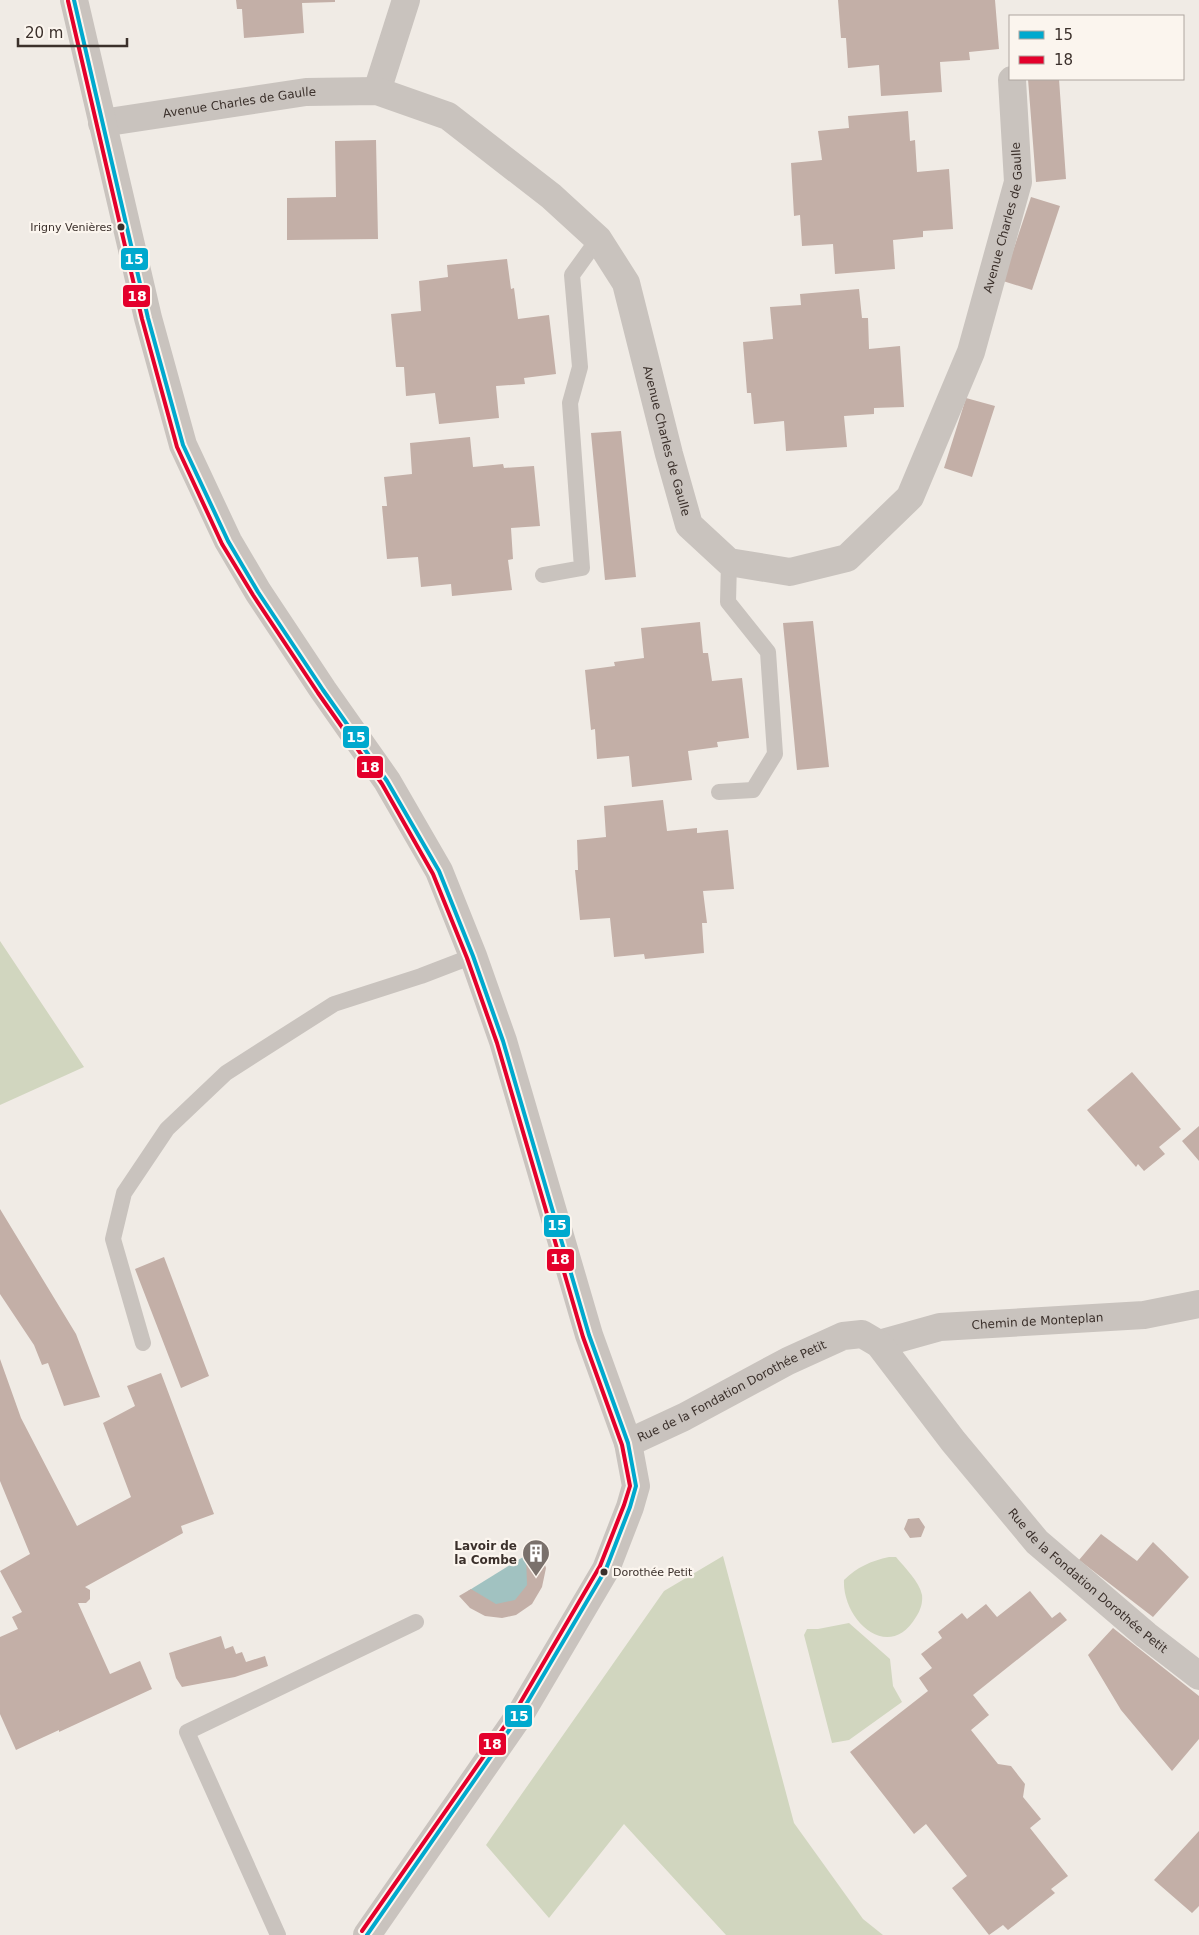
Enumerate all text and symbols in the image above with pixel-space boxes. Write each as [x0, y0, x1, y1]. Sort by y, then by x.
scale bar [18, 15, 126, 47]
legend [1009, 15, 1184, 80]
text: 20 m [25, 24, 63, 42]
text: 15 [1054, 26, 1073, 44]
text: 18 [1054, 51, 1073, 69]
street label: Avenue Charles de Gaulle [162, 85, 316, 121]
street label: Avenue Charles de Gaulle [981, 142, 1025, 294]
place label: Irigny Venières [30, 221, 112, 234]
marker: Irigny Venières [116, 222, 126, 232]
line badge: 15 [120, 247, 149, 271]
text: 15 [124, 251, 144, 267]
line badge: 18 [122, 284, 151, 308]
text: 18 [127, 288, 147, 304]
street label: Avenue Charles de Gaulle [640, 364, 693, 518]
line badge: 15 [342, 725, 370, 749]
text: 15 [346, 729, 366, 745]
line badge: 18 [356, 755, 384, 779]
text: 18 [360, 759, 380, 775]
line badge: 15 [543, 1214, 571, 1238]
text: 15 [547, 1217, 567, 1233]
line badge: 18 [546, 1248, 575, 1272]
text: 18 [550, 1251, 570, 1267]
street label: Chemin de Monteplan [971, 1310, 1104, 1332]
street label: Rue de la Fondation Dorothée Petit [635, 1338, 829, 1445]
street label: Rue de la Fondation Dorothée Petit [1005, 1506, 1170, 1656]
building icon: Lavoir de la Combe [521, 1538, 551, 1577]
place label: Lavoir de la Combe [454, 1539, 517, 1567]
place label: Dorothée Petit [613, 1566, 693, 1579]
marker: Dorothée Petit [599, 1567, 609, 1577]
line badge: 15 [504, 1704, 533, 1728]
text: 15 [509, 1708, 529, 1724]
line badge: 18 [478, 1732, 507, 1756]
text: 18 [482, 1736, 502, 1752]

